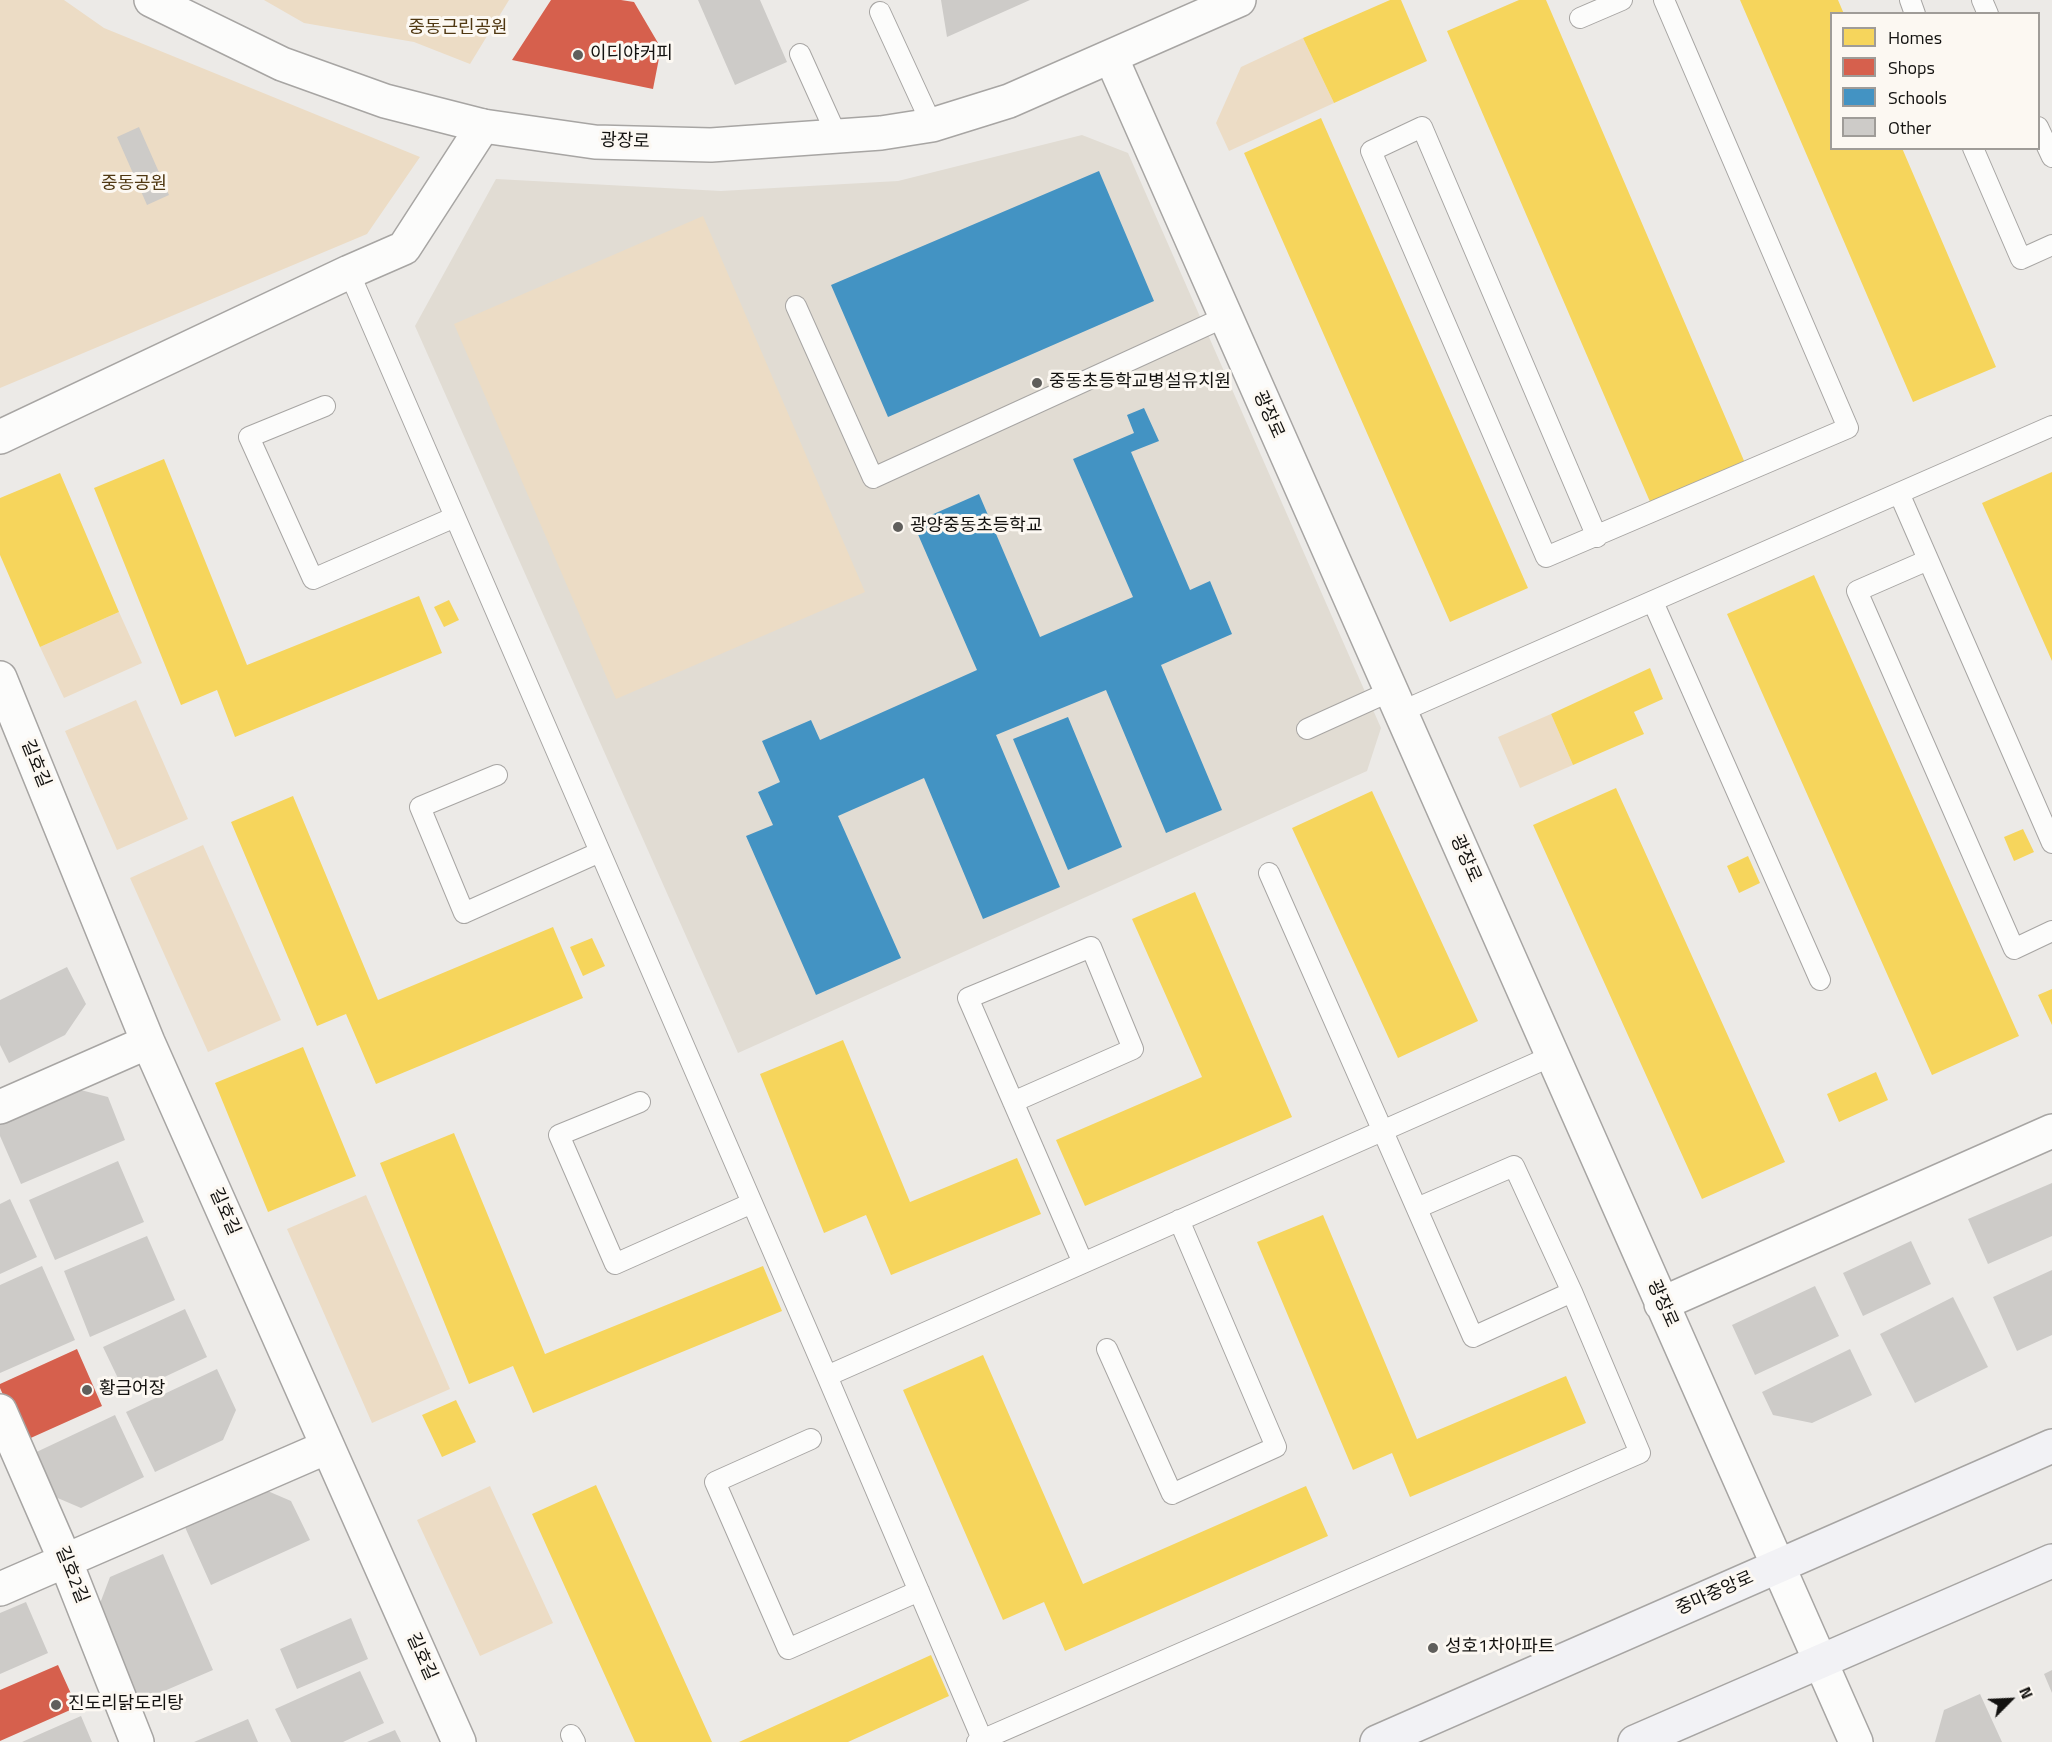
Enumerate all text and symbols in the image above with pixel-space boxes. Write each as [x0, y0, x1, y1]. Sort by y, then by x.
legend [1830, 12, 2040, 150]
park label: 중동근린공원 [408, 18, 508, 40]
text: Homes [1888, 24, 1942, 51]
place label: 이디야커피 [590, 44, 673, 66]
marker: 이디야커피 [571, 48, 585, 62]
text: Shops [1888, 54, 1935, 81]
text: Schools [1888, 84, 1947, 111]
text: Other [1888, 114, 1931, 141]
street label: 광장로 [600, 130, 650, 154]
park label: 중동공원 [101, 174, 167, 196]
place label: 중동초등학교병설유치원 [1049, 372, 1231, 394]
marker: 중동초등학교병설유치원 [1030, 376, 1044, 390]
street label: 광장로 [1248, 388, 1288, 442]
place label: 광양중동초등학교 [910, 516, 1042, 538]
marker: 광양중동초등학교 [891, 520, 905, 534]
street label: 길호길 [16, 737, 54, 791]
street label: 광장로 [1445, 832, 1485, 886]
street label: 길호길 [204, 1185, 244, 1239]
street label: 광장로 [1642, 1277, 1682, 1331]
place label: 황금어장 [99, 1379, 165, 1401]
marker: 황금어장 [80, 1383, 94, 1397]
street label: 길호2길 [50, 1543, 92, 1607]
street label: 중마중앙로 [1673, 1567, 1757, 1621]
street label: 길호길 [401, 1630, 441, 1684]
place label: 성호1차아파트 [1445, 1637, 1554, 1659]
marker: 성호1차아파트 [1426, 1641, 1440, 1655]
north arrow [1980, 1670, 2040, 1730]
text: N [2013, 1683, 2040, 1703]
place label: 진도리닭도리탕 [68, 1694, 184, 1716]
marker: 진도리닭도리탕 [49, 1698, 63, 1712]

